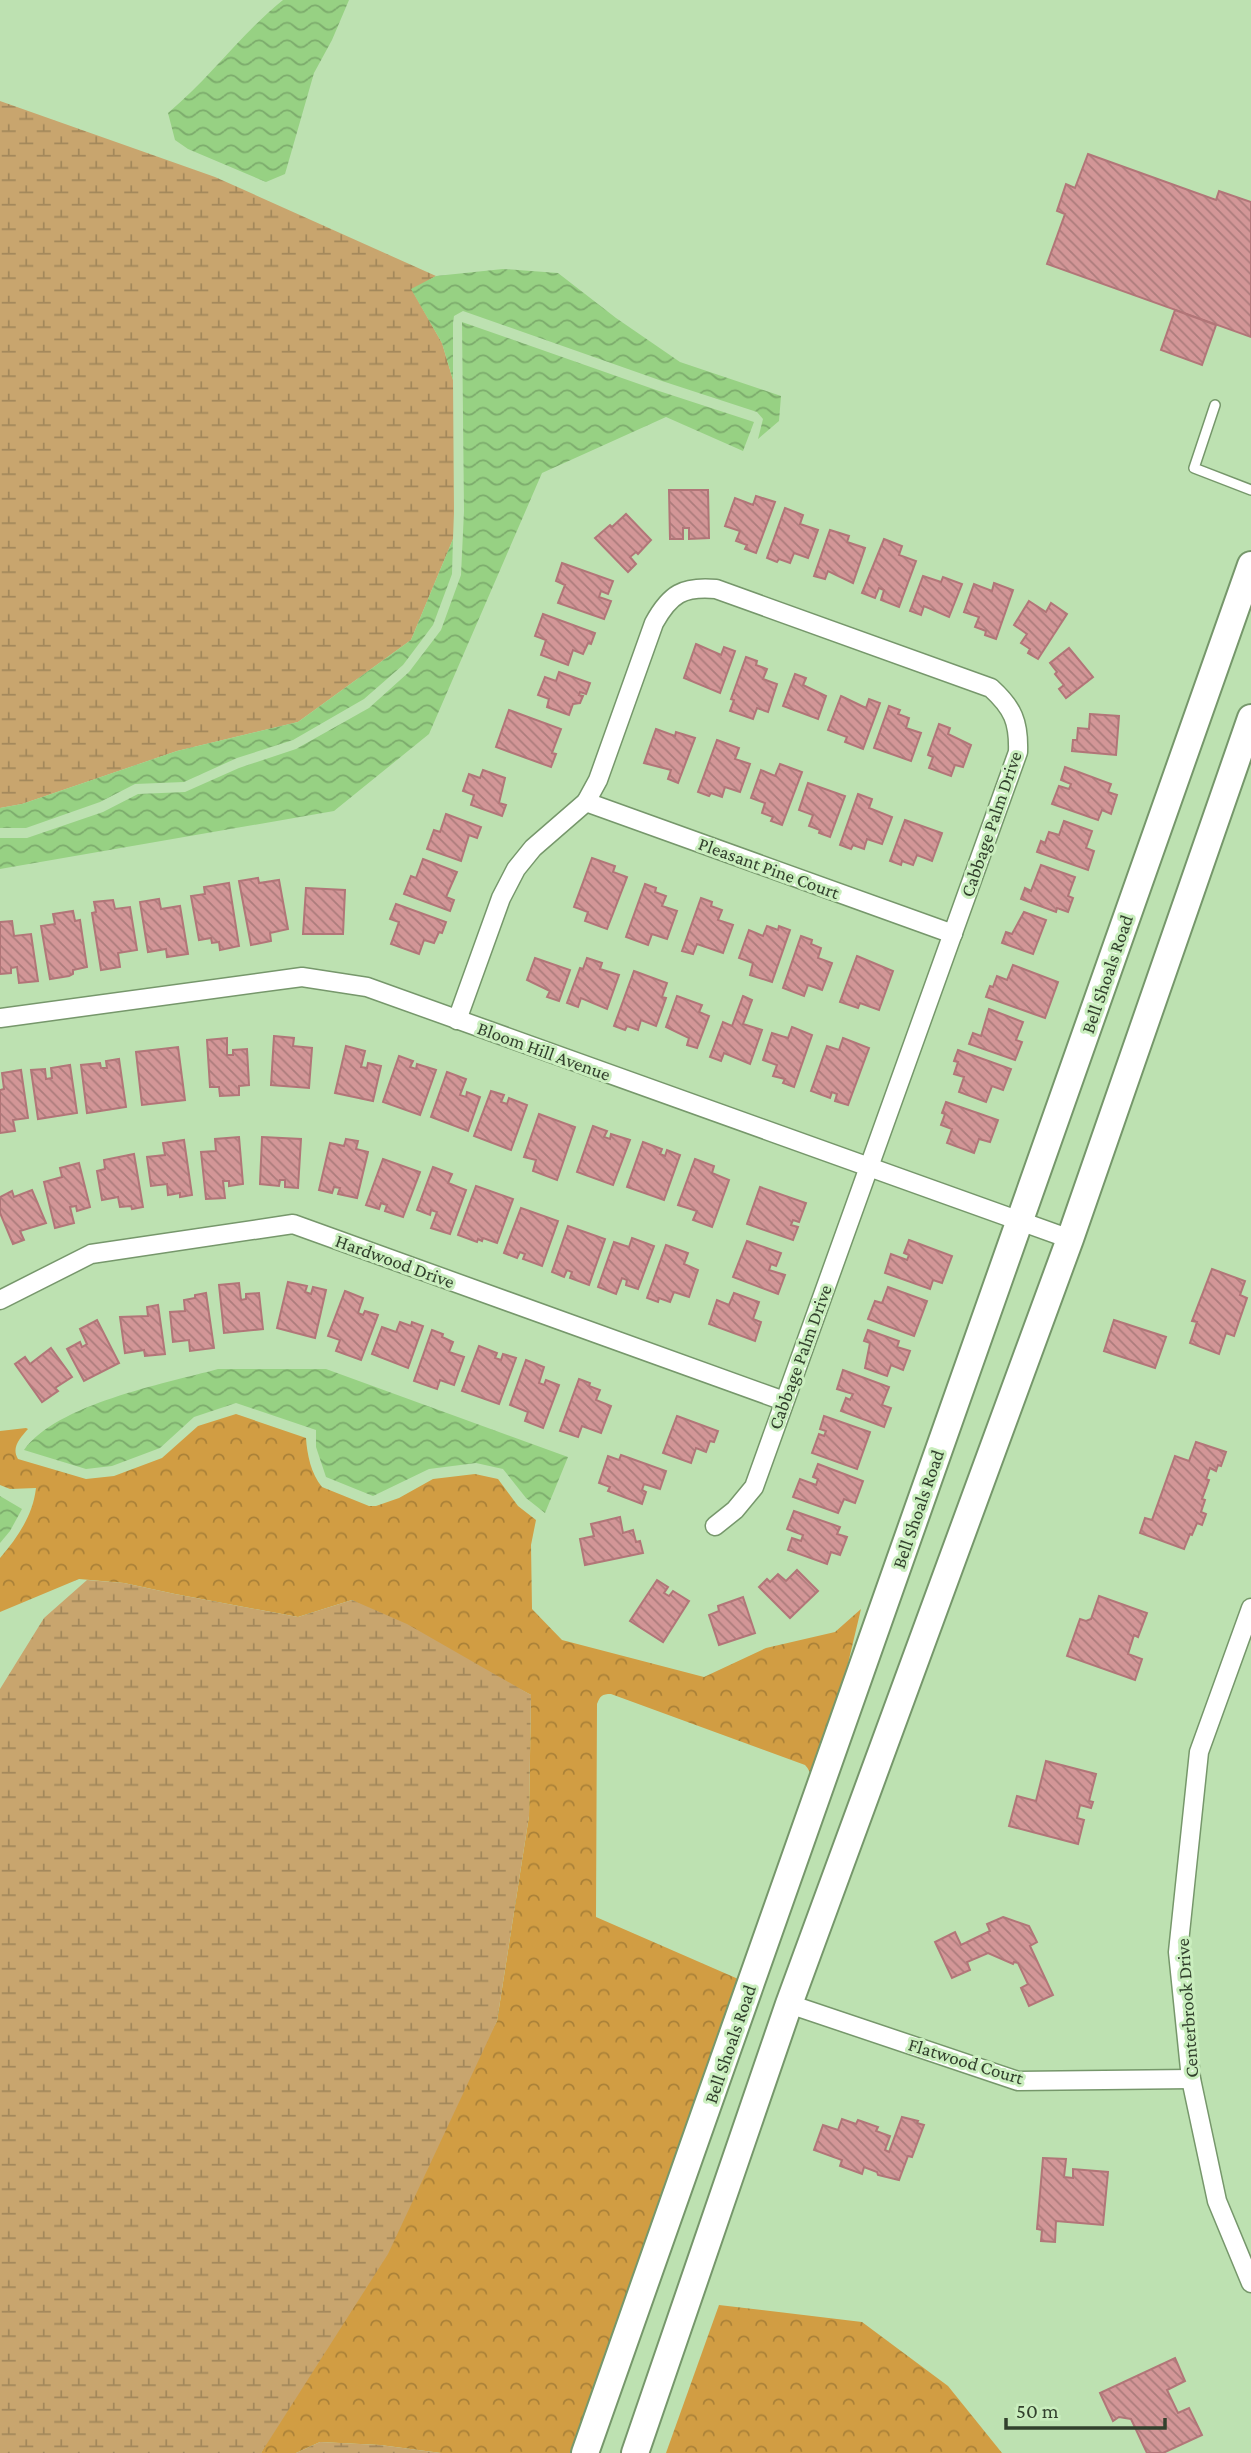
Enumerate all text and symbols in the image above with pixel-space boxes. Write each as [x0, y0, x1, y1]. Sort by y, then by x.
street label: Cabbage Palm Drive [956, 749, 1026, 899]
street label: Pleasant Pine Court [696, 833, 843, 903]
street label: Bell Shoals Road [1077, 912, 1137, 1036]
street label: Bloom Hill Avenue [475, 1017, 613, 1085]
street label: Hardwood Drive [333, 1230, 457, 1292]
street label: Cabbage Palm Drive [764, 1282, 836, 1432]
street label: Bell Shoals Road [888, 1447, 948, 1571]
street label: Centerbrook Drive [1172, 1938, 1202, 2078]
street label: Bell Shoals Road [700, 1982, 760, 2106]
street label: Flatwood Court [906, 2034, 1027, 2089]
scale bar [1006, 2386, 1165, 2430]
text: 50 m [1016, 2399, 1059, 2423]

